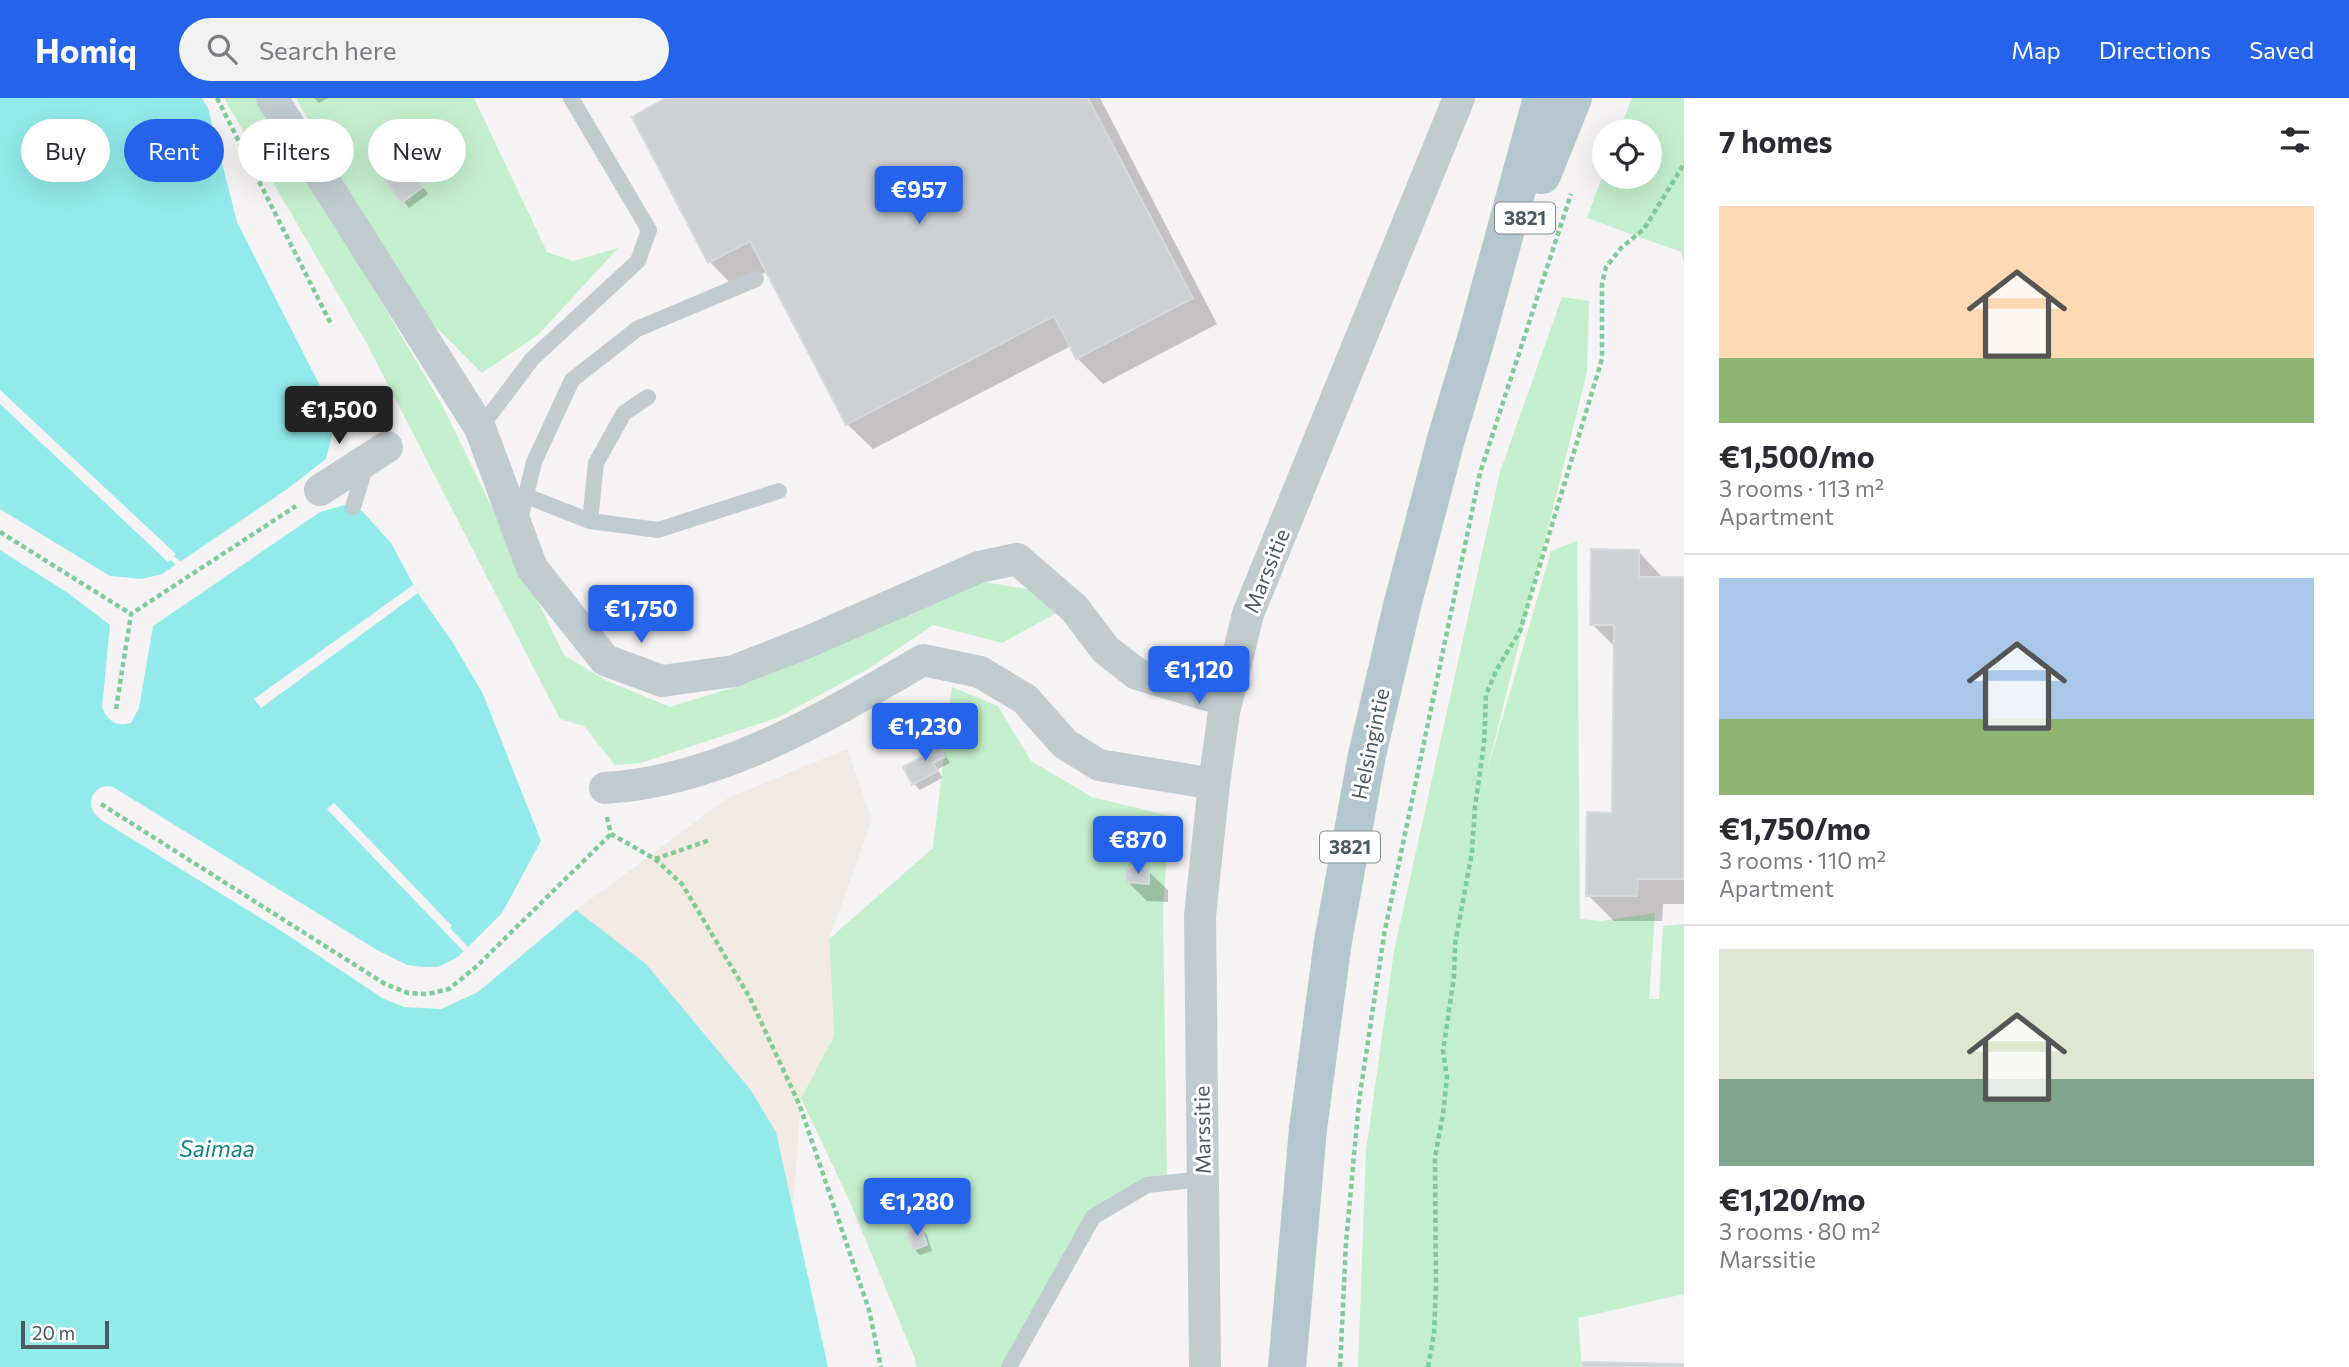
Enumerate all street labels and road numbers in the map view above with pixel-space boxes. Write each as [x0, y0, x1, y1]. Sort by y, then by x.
road number: 3821 [1495, 202, 1555, 234]
street label: Marssitie [1237, 525, 1294, 616]
street label: Helsingintie [1346, 686, 1394, 802]
road number: 3821 [1320, 832, 1380, 862]
street label: Marssitie [1188, 1086, 1215, 1174]

